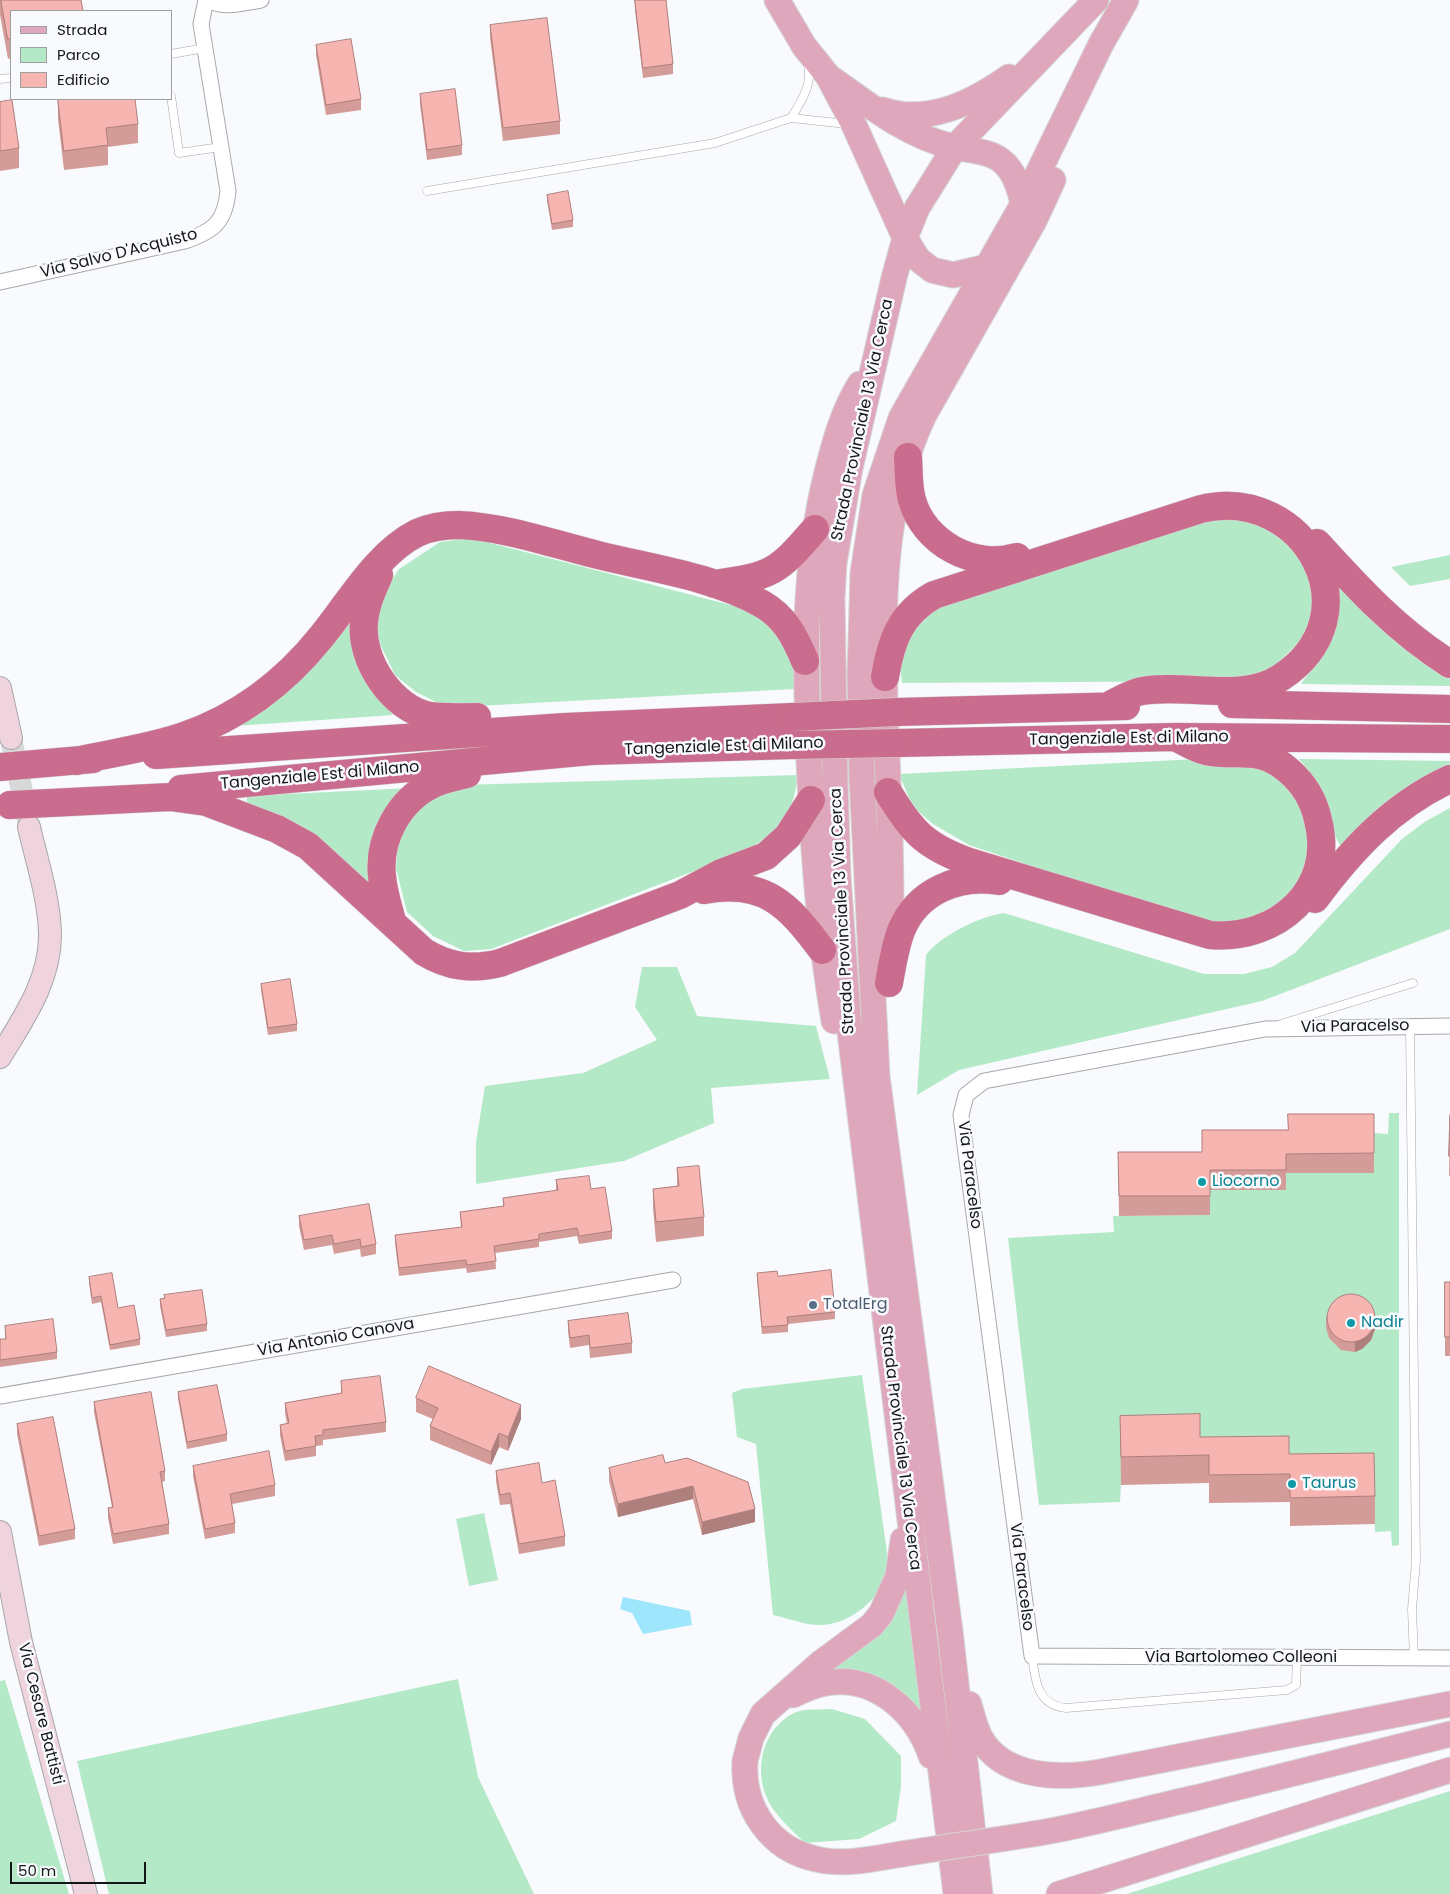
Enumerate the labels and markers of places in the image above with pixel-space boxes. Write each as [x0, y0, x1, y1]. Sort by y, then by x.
place label: Liocorno [1212, 1172, 1279, 1192]
marker: Liocorno [1196, 1176, 1208, 1188]
place label: TotalErg [823, 1295, 887, 1315]
marker: TotalErg [807, 1299, 819, 1311]
place label: Nadir [1361, 1313, 1404, 1333]
marker: Nadir [1345, 1317, 1357, 1329]
place label: Taurus [1302, 1474, 1356, 1494]
marker: Taurus [1286, 1478, 1298, 1490]

